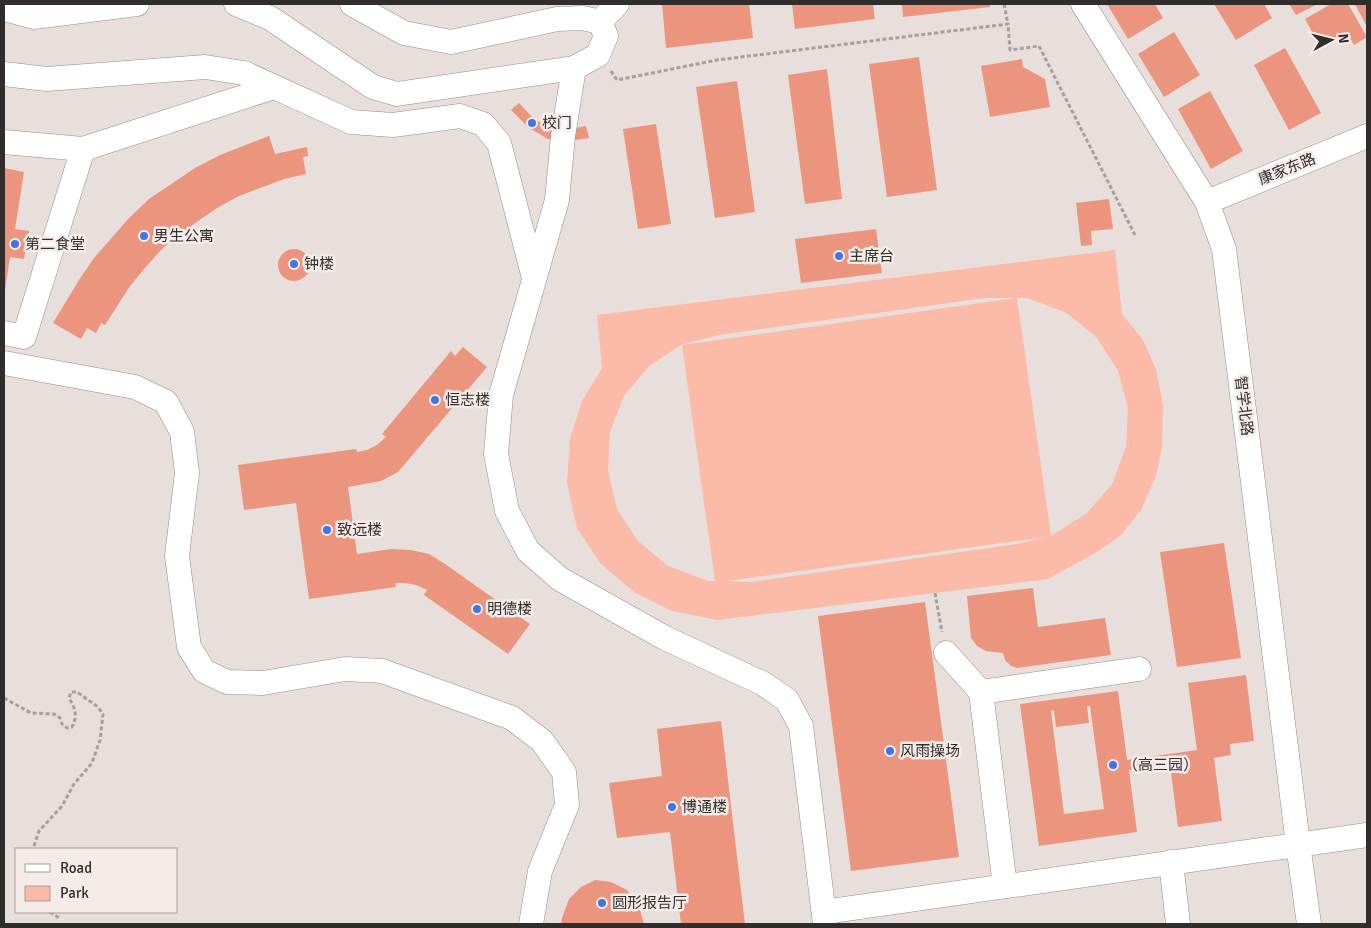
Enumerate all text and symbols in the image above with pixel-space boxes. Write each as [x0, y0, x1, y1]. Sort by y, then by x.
north arrow [1306, 15, 1356, 65]
text: N [1334, 33, 1352, 44]
place label: 校门 [542, 114, 572, 132]
marker: 校门 [526, 117, 538, 129]
street label: 康家东路 [1256, 149, 1318, 189]
place label: 男生公寓 [154, 227, 214, 245]
marker: 男生公寓 [138, 230, 150, 242]
place label: 第二食堂 [25, 235, 85, 253]
marker: 第二食堂 [9, 238, 21, 250]
place label: 主席台 [849, 247, 894, 265]
marker: 主席台 [833, 250, 845, 262]
place label: 钟楼 [304, 255, 334, 273]
marker: 钟楼 [288, 258, 300, 270]
street label: 智学北路 [1231, 375, 1257, 437]
place label: 恒志楼 [445, 391, 490, 409]
marker: 恒志楼 [429, 394, 441, 406]
place label: 致远楼 [337, 521, 382, 539]
marker: 致远楼 [321, 524, 333, 536]
place label: 明德楼 [487, 600, 532, 618]
marker: 明德楼 [471, 603, 483, 615]
place label: 风雨操场 [900, 742, 960, 760]
marker: 风雨操场 [884, 745, 896, 757]
place label: （高三园） [1123, 756, 1198, 774]
marker: （高三园） [1107, 759, 1119, 771]
place label: 博通楼 [682, 798, 727, 816]
marker: 博通楼 [666, 801, 678, 813]
legend [15, 848, 178, 913]
text: Road [60, 859, 92, 877]
text: Park [60, 884, 89, 902]
place label: 圆形报告厅 [612, 894, 687, 912]
marker: 圆形报告厅 [596, 897, 608, 909]

